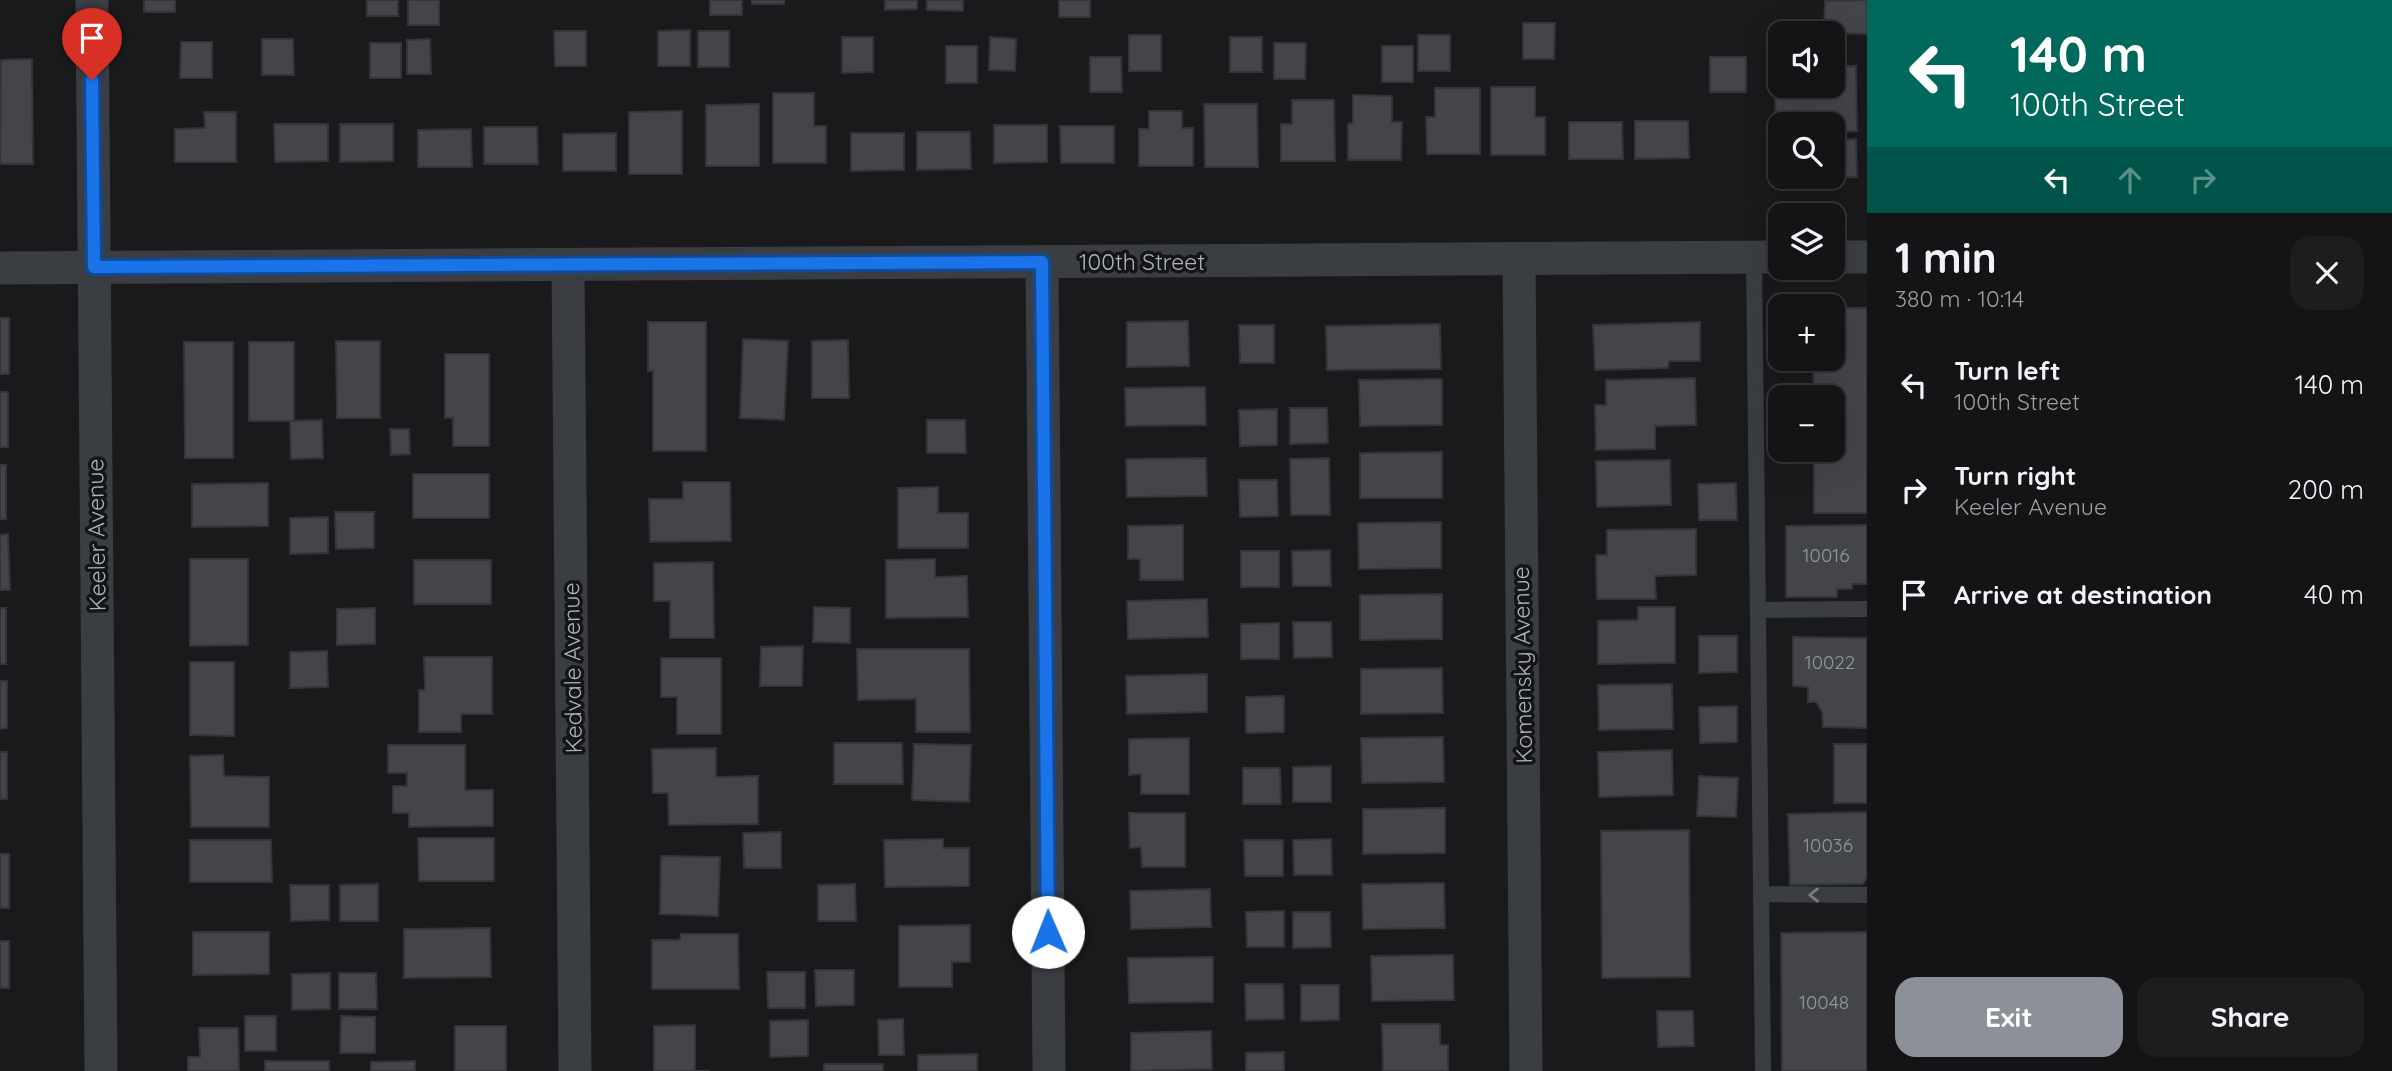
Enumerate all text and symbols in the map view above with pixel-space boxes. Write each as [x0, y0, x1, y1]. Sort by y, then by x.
pin [62, 8, 122, 80]
icon: arrive [73, 19, 111, 57]
map controls [1768, 21, 1845, 462]
button: sound [1768, 21, 1845, 98]
text: 140 m [2010, 23, 2147, 84]
icon: left [1895, 28, 1986, 119]
text: 100th Street [2010, 84, 2185, 124]
button: search [1768, 112, 1845, 189]
icon: left [2038, 161, 2076, 199]
icon: ahead [2111, 161, 2149, 199]
icon: right [2184, 161, 2222, 199]
button: layers [1768, 203, 1845, 280]
text: 1 min [1895, 231, 1997, 284]
button: close [2290, 236, 2364, 310]
street label: 100th Street [1079, 247, 1205, 276]
text: 380 m · 10:14 [1895, 284, 2024, 313]
button: + [1768, 294, 1845, 371]
text: Turn left [1954, 354, 2061, 387]
icon: left [1895, 366, 1933, 404]
text: 140 m [2295, 368, 2364, 401]
button: − [1768, 385, 1845, 462]
text: 100th Street [1954, 387, 2080, 416]
street label: Keeler Avenue [80, 458, 112, 612]
text: Turn right [1954, 459, 2076, 492]
icon: right [1895, 471, 1933, 509]
text: 200 m [2288, 473, 2364, 506]
text: Keeler Avenue [1954, 492, 2107, 521]
house number: 10016 [1803, 543, 1849, 567]
street label: Komensky Avenue [1506, 566, 1538, 764]
icon: arrive [1895, 576, 1933, 614]
text: Arrive at destination [1954, 578, 2212, 611]
text: 40 m [2304, 578, 2364, 611]
street label: Kedvale Avenue [556, 582, 588, 754]
house number: 10022 [1805, 650, 1855, 674]
house number: 10036 [1803, 833, 1853, 857]
one-way arrow [1808, 887, 1819, 903]
position arrow [1011, 895, 1085, 969]
button: Exit [1895, 977, 2123, 1057]
button: Share [2137, 977, 2364, 1057]
house number: 10048 [1799, 990, 1849, 1014]

